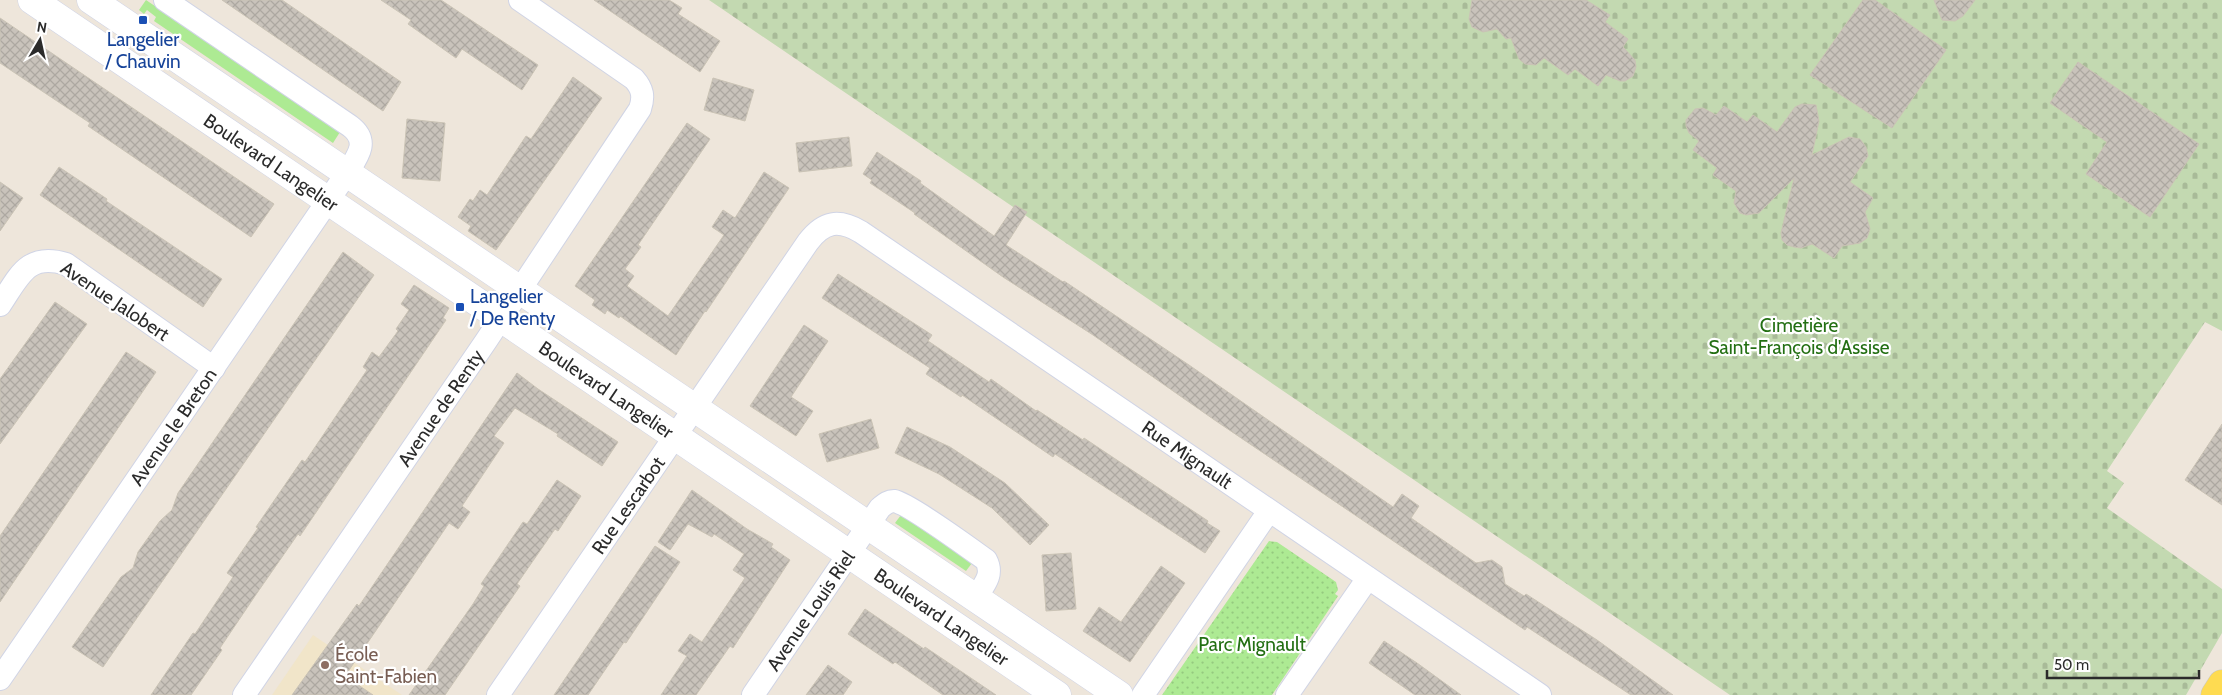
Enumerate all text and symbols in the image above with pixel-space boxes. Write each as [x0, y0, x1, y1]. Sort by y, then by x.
marker: Langelier / Chauvin [137, 14, 149, 26]
north arrow [15, 15, 65, 65]
text: N [36, 17, 48, 37]
place label: Langelier / Chauvin [104, 28, 181, 73]
street label: Boulevard Langelier [200, 108, 343, 216]
street label: Avenue Jalobert [56, 256, 174, 346]
place label: Langelier / De Renty [469, 285, 556, 330]
marker: Langelier / De Renty [454, 301, 466, 313]
park label: Cimetière Saint-François d'Assise [1708, 314, 1890, 359]
street label: Boulevard Langelier [535, 336, 678, 443]
street label: Avenue de Renty [392, 345, 489, 471]
street label: Avenue le Breton [125, 364, 221, 490]
street label: Rue Mignault [1138, 416, 1237, 494]
street label: Rue Lescarbot [586, 451, 670, 558]
street label: Avenue Louis Riel [761, 546, 859, 675]
street label: Boulevard Langelier [870, 563, 1013, 670]
park label: Parc Mignault [1198, 633, 1306, 656]
place label: École Saint-Fabien [335, 642, 437, 688]
scale bar [2047, 648, 2200, 680]
text: 50 m [2054, 656, 2089, 674]
marker: École Saint-Fabien [319, 659, 331, 671]

